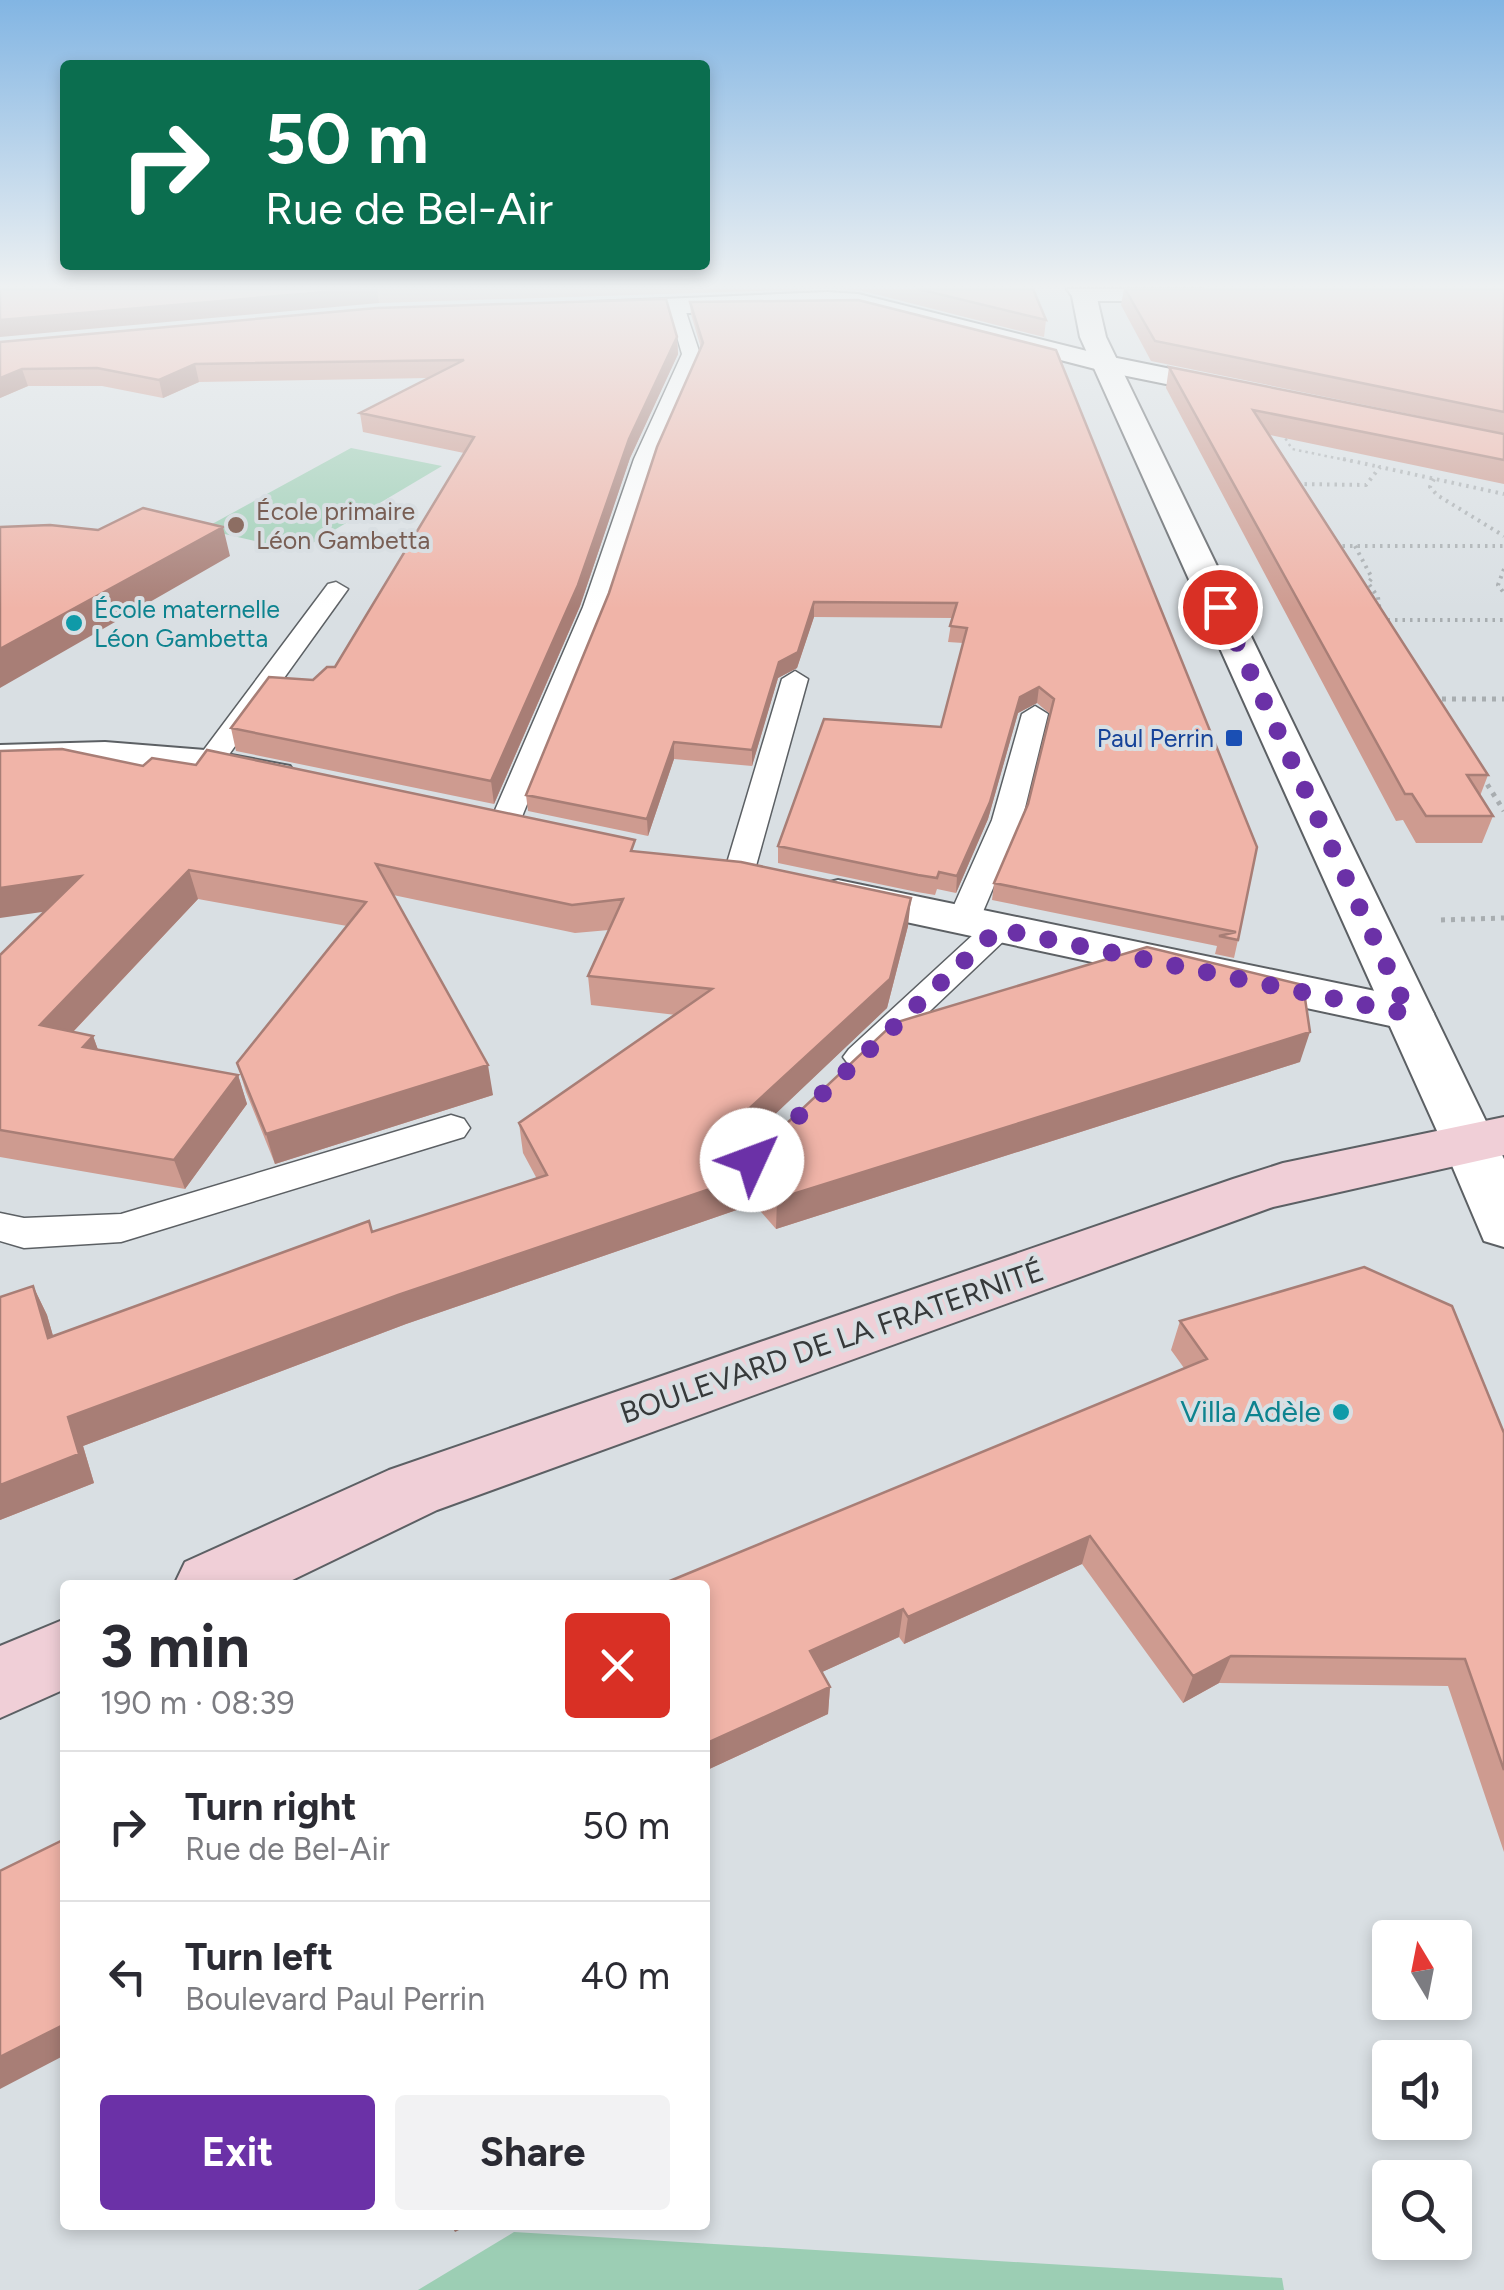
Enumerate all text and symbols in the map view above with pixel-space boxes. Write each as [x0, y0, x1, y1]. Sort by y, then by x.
text: 50 m [265, 96, 429, 181]
icon: right [100, 100, 230, 230]
text: Rue de Bel-Air [265, 181, 553, 235]
place label: École primaire Léon Gambetta [256, 496, 430, 555]
marker: École primaire Léon Gambetta [225, 514, 247, 536]
pin [1178, 565, 1263, 650]
icon: arrive [1193, 580, 1248, 635]
place label: École maternelle Léon Gambetta [94, 594, 280, 653]
marker: École maternelle Léon Gambetta [63, 612, 85, 634]
place label: Paul Perrin [1097, 723, 1214, 753]
marker: Paul Perrin [1223, 727, 1245, 749]
position arrow [700, 1108, 804, 1212]
street label: BOULEVARD DE LA FRATERNITÉ [615, 1251, 1049, 1432]
place label: Villa Adèle [1180, 1393, 1321, 1430]
marker: Villa Adèle [1330, 1401, 1352, 1423]
text: 3 min [100, 1610, 250, 1682]
button: close [565, 1613, 670, 1718]
text: 190 m · 08:39 [100, 1684, 295, 1722]
text: Turn right [185, 1784, 357, 1830]
icon: right [100, 1799, 155, 1854]
text: 50 m [582, 1803, 670, 1849]
text: Rue de Bel-Air [185, 1830, 390, 1868]
north arrow [1372, 1920, 1472, 2020]
map controls [1372, 1920, 1472, 2260]
text: Turn left [185, 1934, 333, 1980]
icon: left [100, 1949, 155, 2004]
text: 40 m [580, 1953, 670, 1999]
text: Boulevard Paul Perrin [185, 1980, 485, 2018]
button: sound [1372, 2040, 1472, 2140]
button: Exit [100, 2095, 375, 2210]
button: Share [395, 2095, 670, 2210]
button: search [1372, 2160, 1472, 2260]

